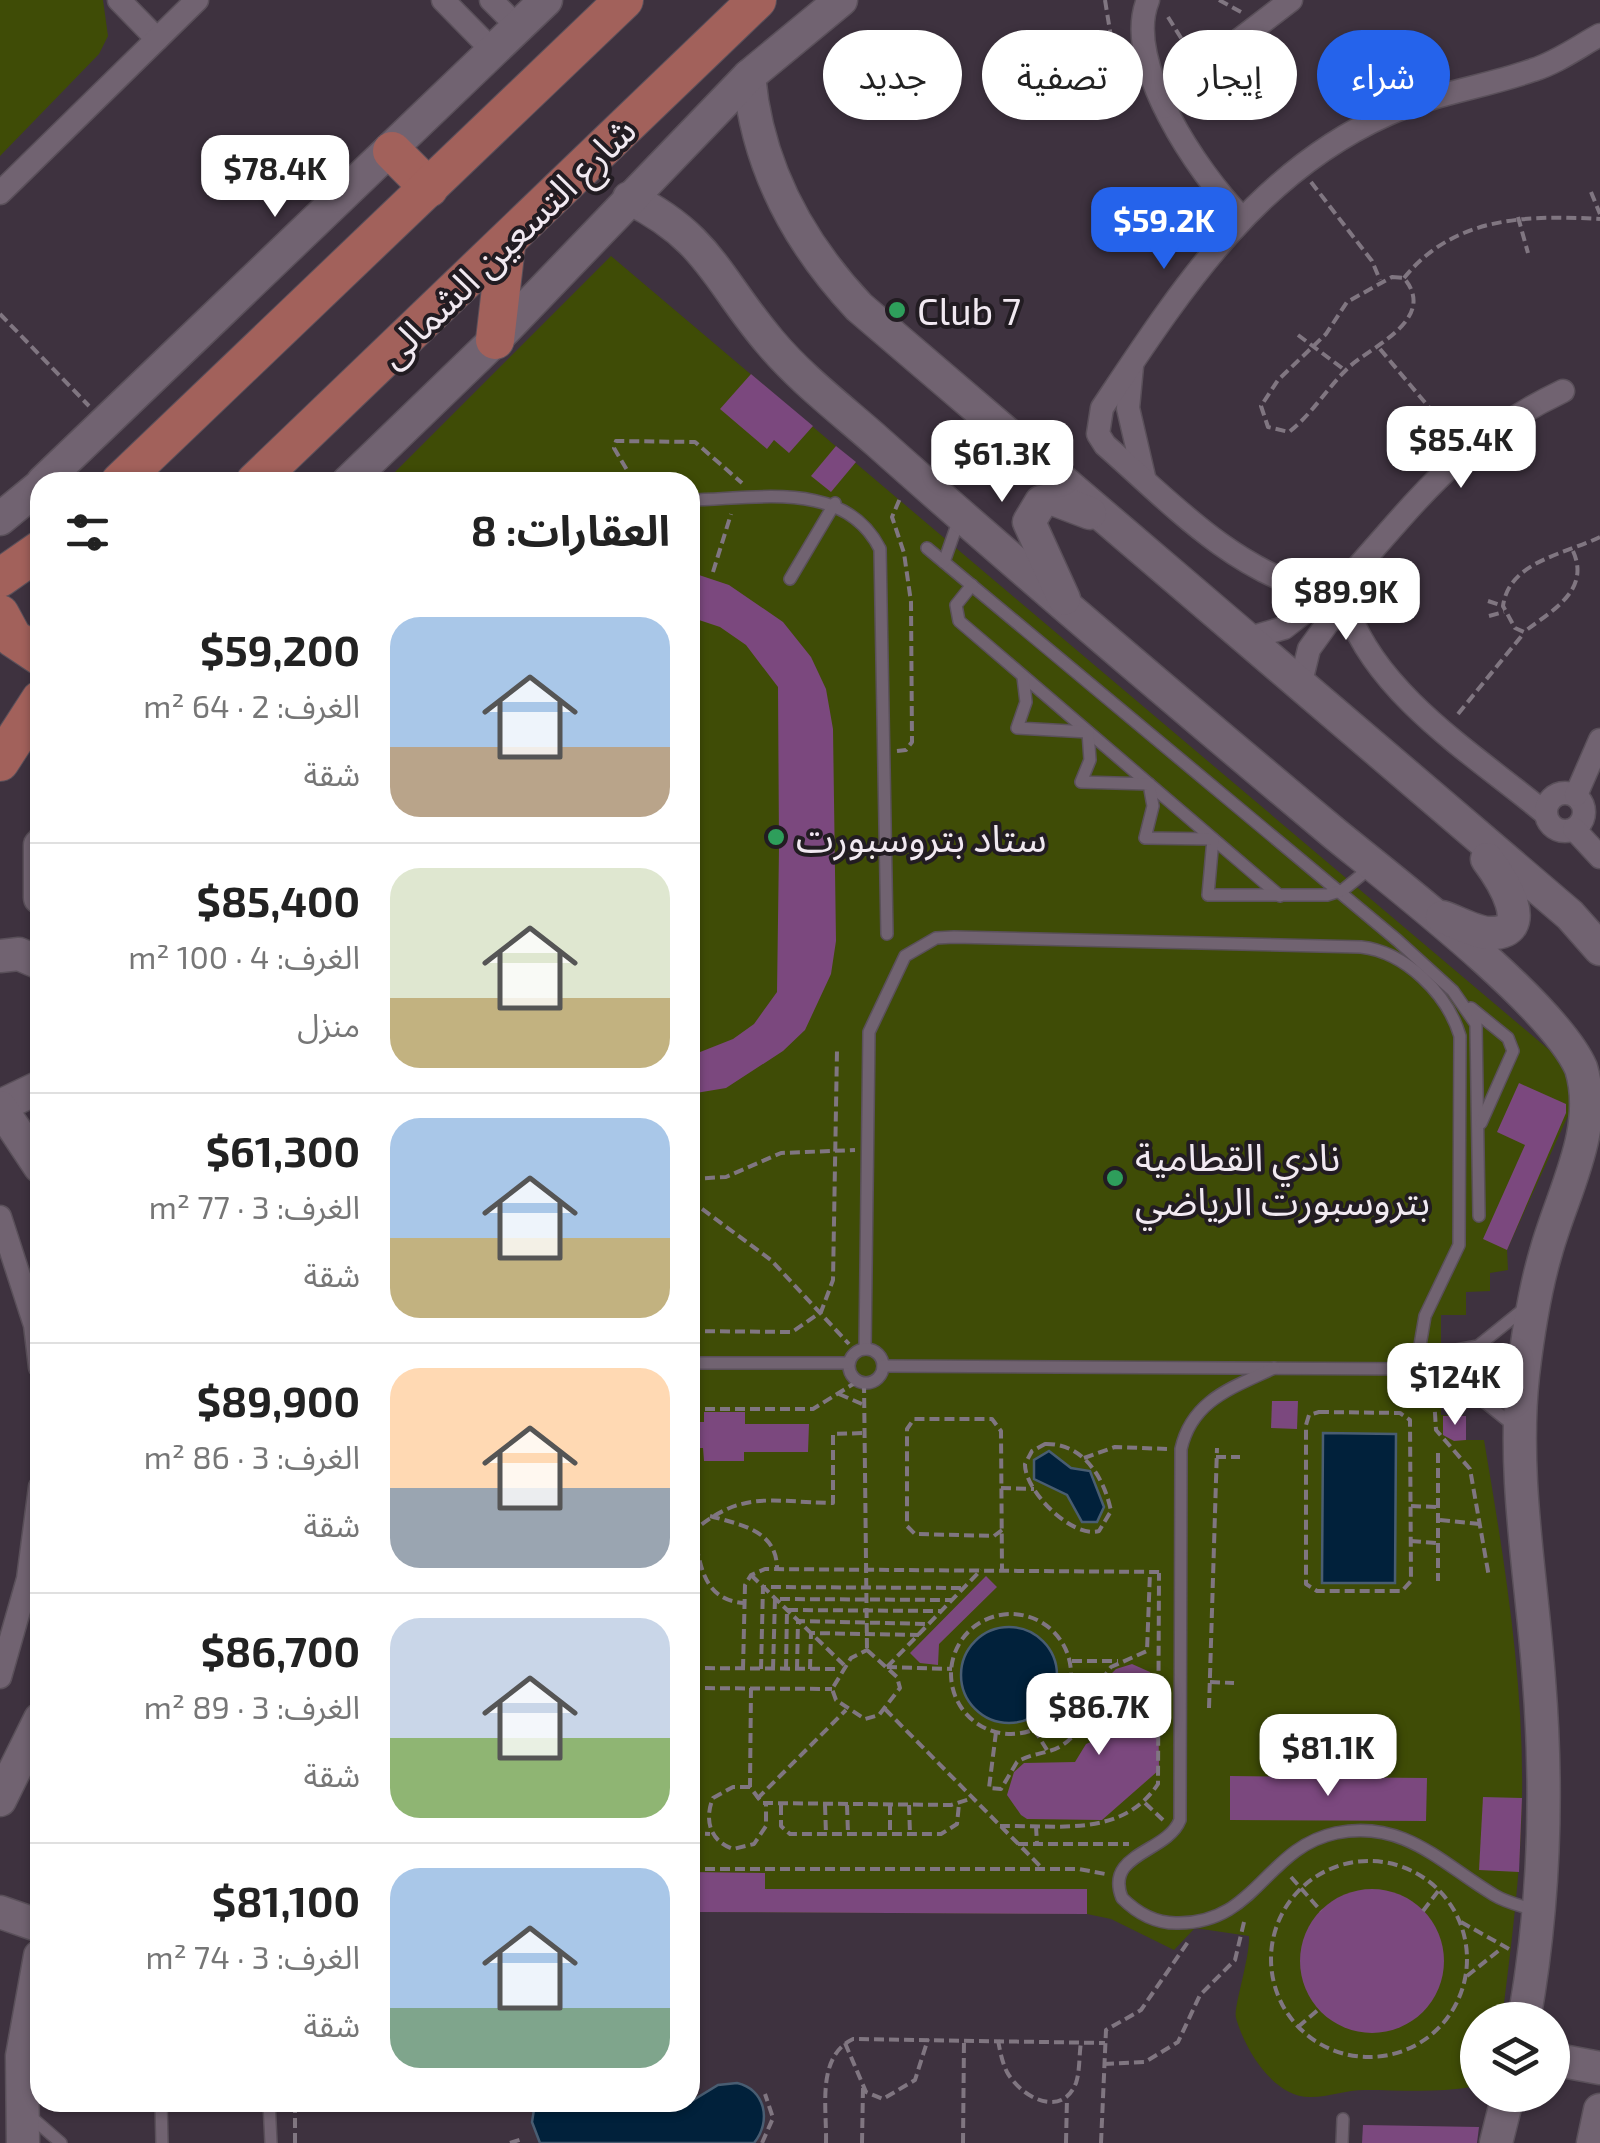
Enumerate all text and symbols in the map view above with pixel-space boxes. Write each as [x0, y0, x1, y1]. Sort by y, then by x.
chip: جديد [823, 30, 962, 120]
chip: تصفية [982, 30, 1143, 120]
chip: إيجار [1163, 30, 1297, 120]
chip: شراء [1317, 30, 1450, 120]
street label: شارع التسعين الشمالى [368, 106, 649, 381]
pin: $78.4K [194, 135, 356, 220]
text: $78.4K [223, 148, 327, 186]
pin: $59.2K [1083, 187, 1245, 272]
text: $59.2K [1113, 200, 1215, 238]
place label: Club 7 [917, 287, 1021, 333]
marker: Club 7 [886, 299, 908, 321]
pin: $85.4K [1380, 406, 1542, 491]
text: $85.4K [1409, 419, 1513, 457]
pin: $61.3K [921, 420, 1083, 505]
text: $61.3K [953, 433, 1051, 471]
text: العقارات: 8 [471, 504, 670, 554]
icon: filters [60, 505, 115, 560]
pin: $89.9K [1265, 558, 1427, 643]
text: $89.9K [1294, 571, 1398, 609]
text: $59,200 [200, 624, 360, 674]
icon: home [470, 657, 590, 777]
text: الغرف: 2 · 64 m² [143, 686, 360, 724]
text: شقة [304, 754, 360, 792]
place label: ستاد بتروسبورت [796, 814, 1047, 861]
marker: ستاد بتروسبورت [765, 826, 787, 848]
text: $85,400 [197, 875, 360, 925]
icon: home [470, 908, 590, 1028]
text: الغرف: 4 · 100 m² [128, 937, 360, 975]
text: منزل [297, 1005, 360, 1043]
text: $61,300 [206, 1125, 360, 1175]
place label: نادي القطامية بتروسبورت الرياضي [1135, 1133, 1430, 1231]
icon: home [470, 1158, 590, 1278]
marker: نادي القطامية بتروسبورت الرياضي [1104, 1167, 1126, 1189]
text: الغرف: 3 · 77 m² [149, 1187, 360, 1225]
text: شقة [304, 1255, 360, 1293]
pin: $124K [1385, 1343, 1525, 1428]
text: $124K [1409, 1356, 1501, 1394]
text: $89,900 [197, 1375, 360, 1425]
icon: home [470, 1408, 590, 1528]
text: الغرف: 3 · 86 m² [144, 1437, 360, 1475]
text: شقة [304, 1505, 360, 1543]
text: $86,700 [201, 1625, 360, 1675]
icon: home [470, 1658, 590, 1778]
pin: $86.7K [1018, 1673, 1180, 1758]
text: $86.7K [1048, 1686, 1150, 1724]
text: الغرف: 3 · 89 m² [144, 1687, 360, 1725]
pin: $81.1K [1247, 1714, 1409, 1799]
text: $81.1K [1282, 1727, 1374, 1765]
text: شقة [304, 1755, 360, 1793]
text: $81,100 [212, 1875, 360, 1925]
icon: home [470, 1908, 590, 2028]
text: الغرف: 3 · 74 m² [145, 1937, 360, 1975]
map controls [1460, 2002, 1570, 2112]
button: layers [1460, 2002, 1570, 2112]
text: شقة [304, 2005, 360, 2043]

